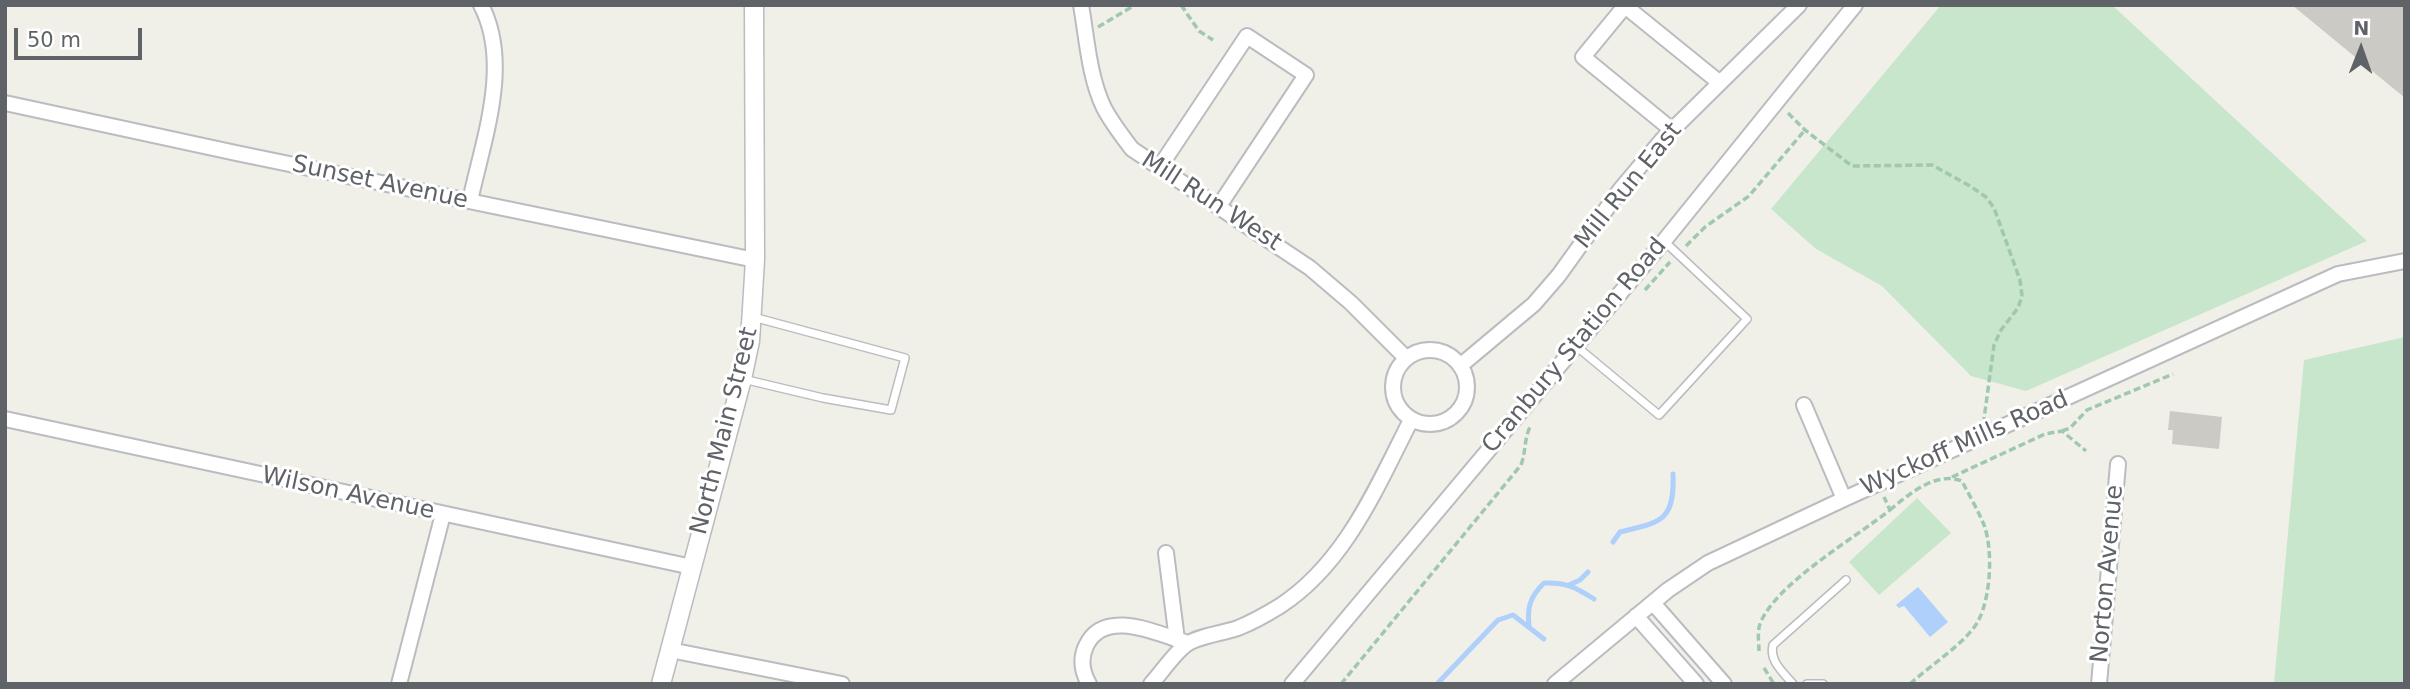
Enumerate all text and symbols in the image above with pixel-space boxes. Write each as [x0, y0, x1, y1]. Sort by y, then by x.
scale bar [18, 14, 145, 58]
north arrow [2326, 14, 2396, 84]
text: N [2353, 17, 2370, 39]
text: 50 m [27, 28, 81, 52]
street label: Mill Run East [1569, 117, 1689, 255]
street label: Mill Run West [1136, 146, 1286, 258]
street label: Sunset Avenue [289, 150, 471, 216]
street label: Cranbury Station Road [1477, 233, 1673, 459]
street label: North Main Street [685, 324, 765, 538]
street label: Wyckoff Mills Road [1857, 385, 2073, 503]
street label: Wilson Avenue [259, 462, 437, 526]
street label: Norton Avenue [2086, 484, 2130, 664]

